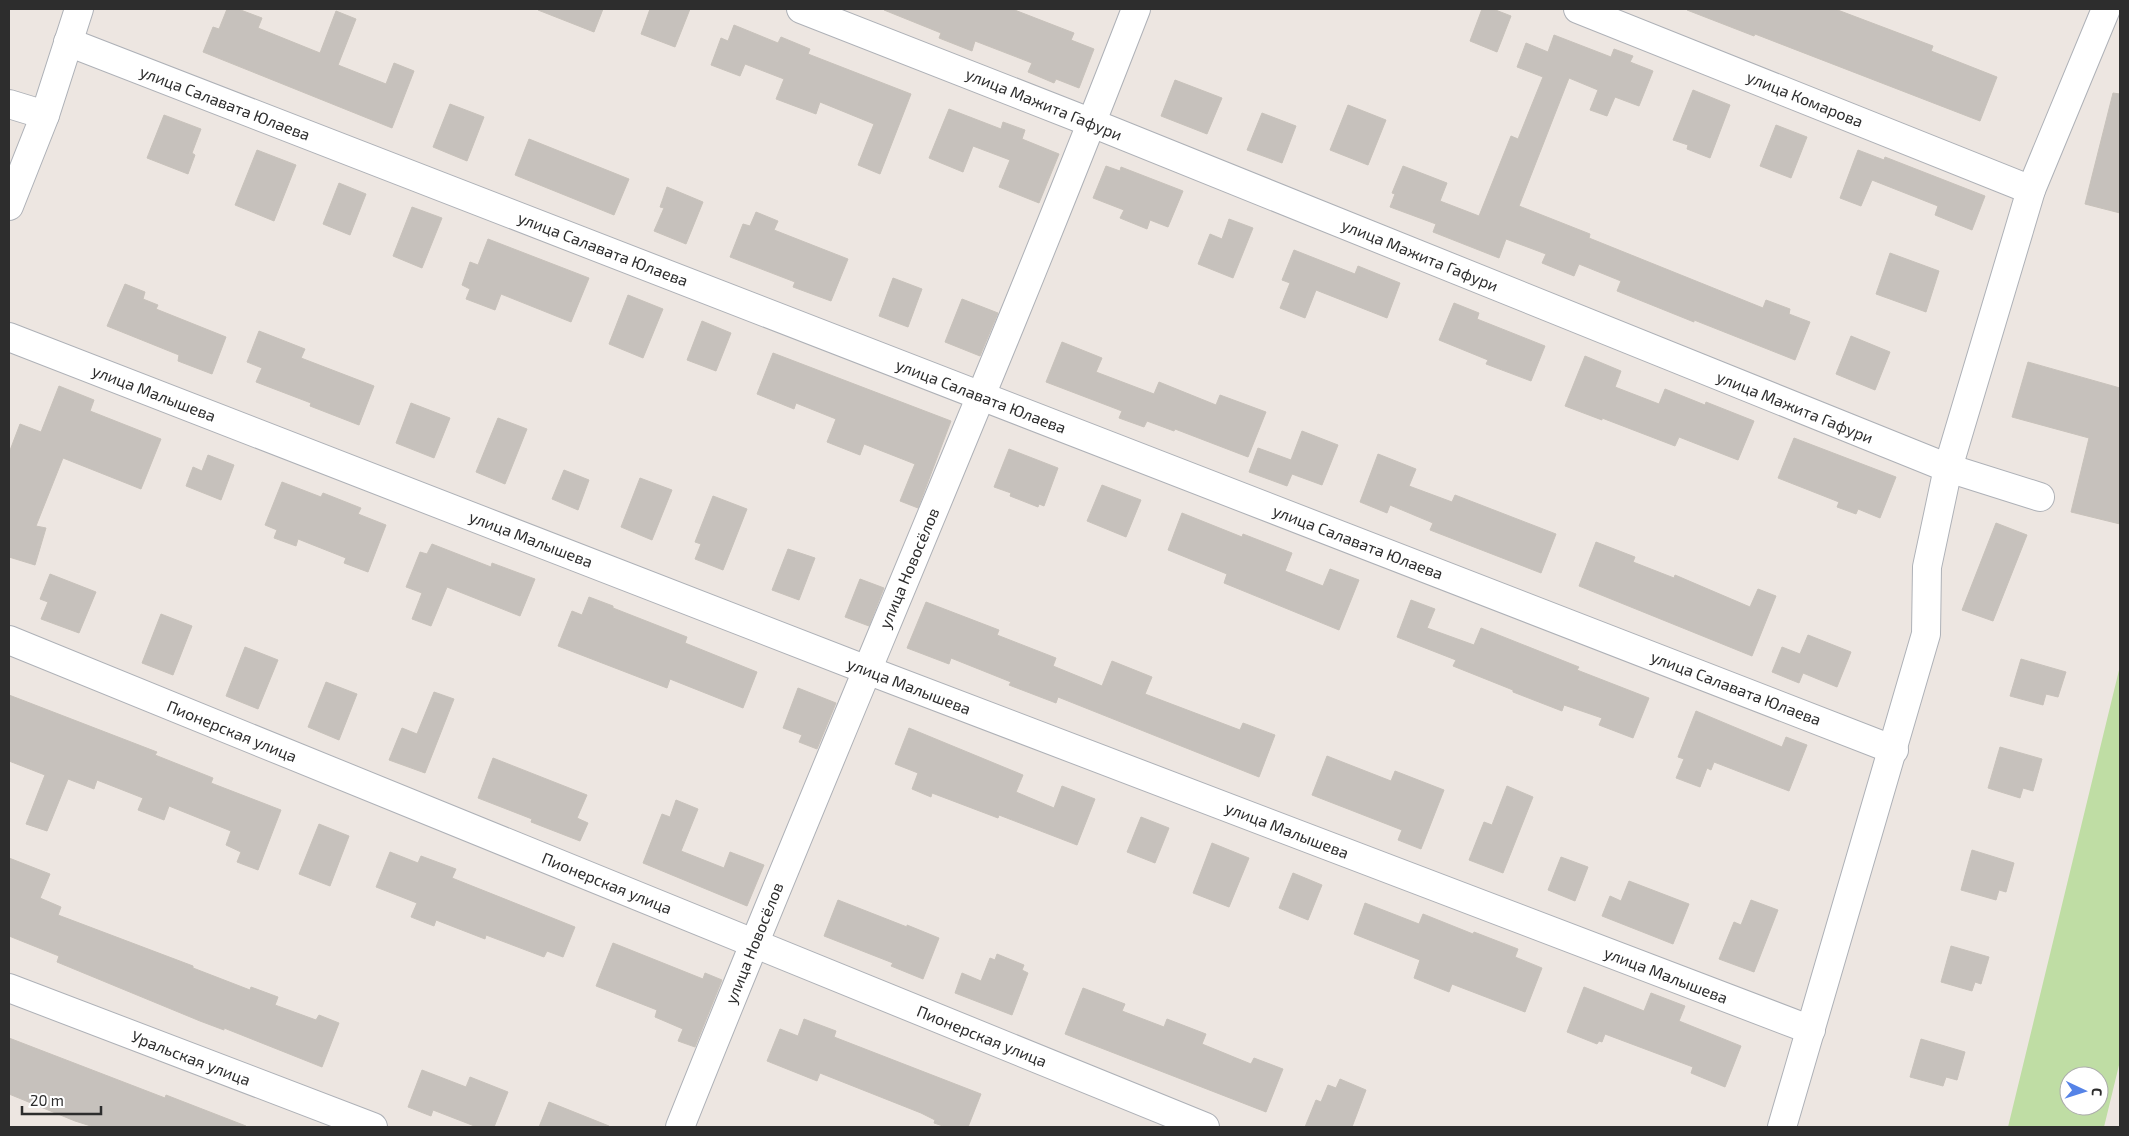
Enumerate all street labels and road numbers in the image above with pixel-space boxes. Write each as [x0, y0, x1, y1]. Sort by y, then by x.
street label: улица Салавата Юлаева [137, 61, 313, 145]
street label: улица Мажита Гафури [963, 63, 1125, 145]
street label: улица Комарова [1744, 67, 1866, 131]
street label: улица Салавата Юлаева [515, 207, 691, 291]
street label: улица Мажита Гафури [1339, 214, 1501, 296]
street label: улица Салавата Юлаева [893, 354, 1069, 438]
street label: улица Малышева [89, 360, 219, 426]
street label: улица Мажита Гафури [1714, 366, 1876, 448]
street label: улица Салавата Юлаева [1270, 500, 1446, 584]
street label: улица Новосёлов [875, 505, 943, 631]
street label: улица Малышева [466, 506, 596, 572]
street label: улица Салавата Юлаева [1648, 646, 1824, 730]
street label: улица Малышева [844, 653, 974, 719]
street label: Пионерская улица [164, 696, 300, 766]
street label: улица Малышева [1222, 797, 1352, 863]
street label: Пионерская улица [539, 848, 675, 918]
street label: улица Новосёлов [720, 879, 788, 1007]
street label: улица Малышева [1601, 942, 1731, 1008]
street label: Пионерская улица [914, 1001, 1050, 1071]
street label: Уральская улица [129, 1026, 253, 1090]

